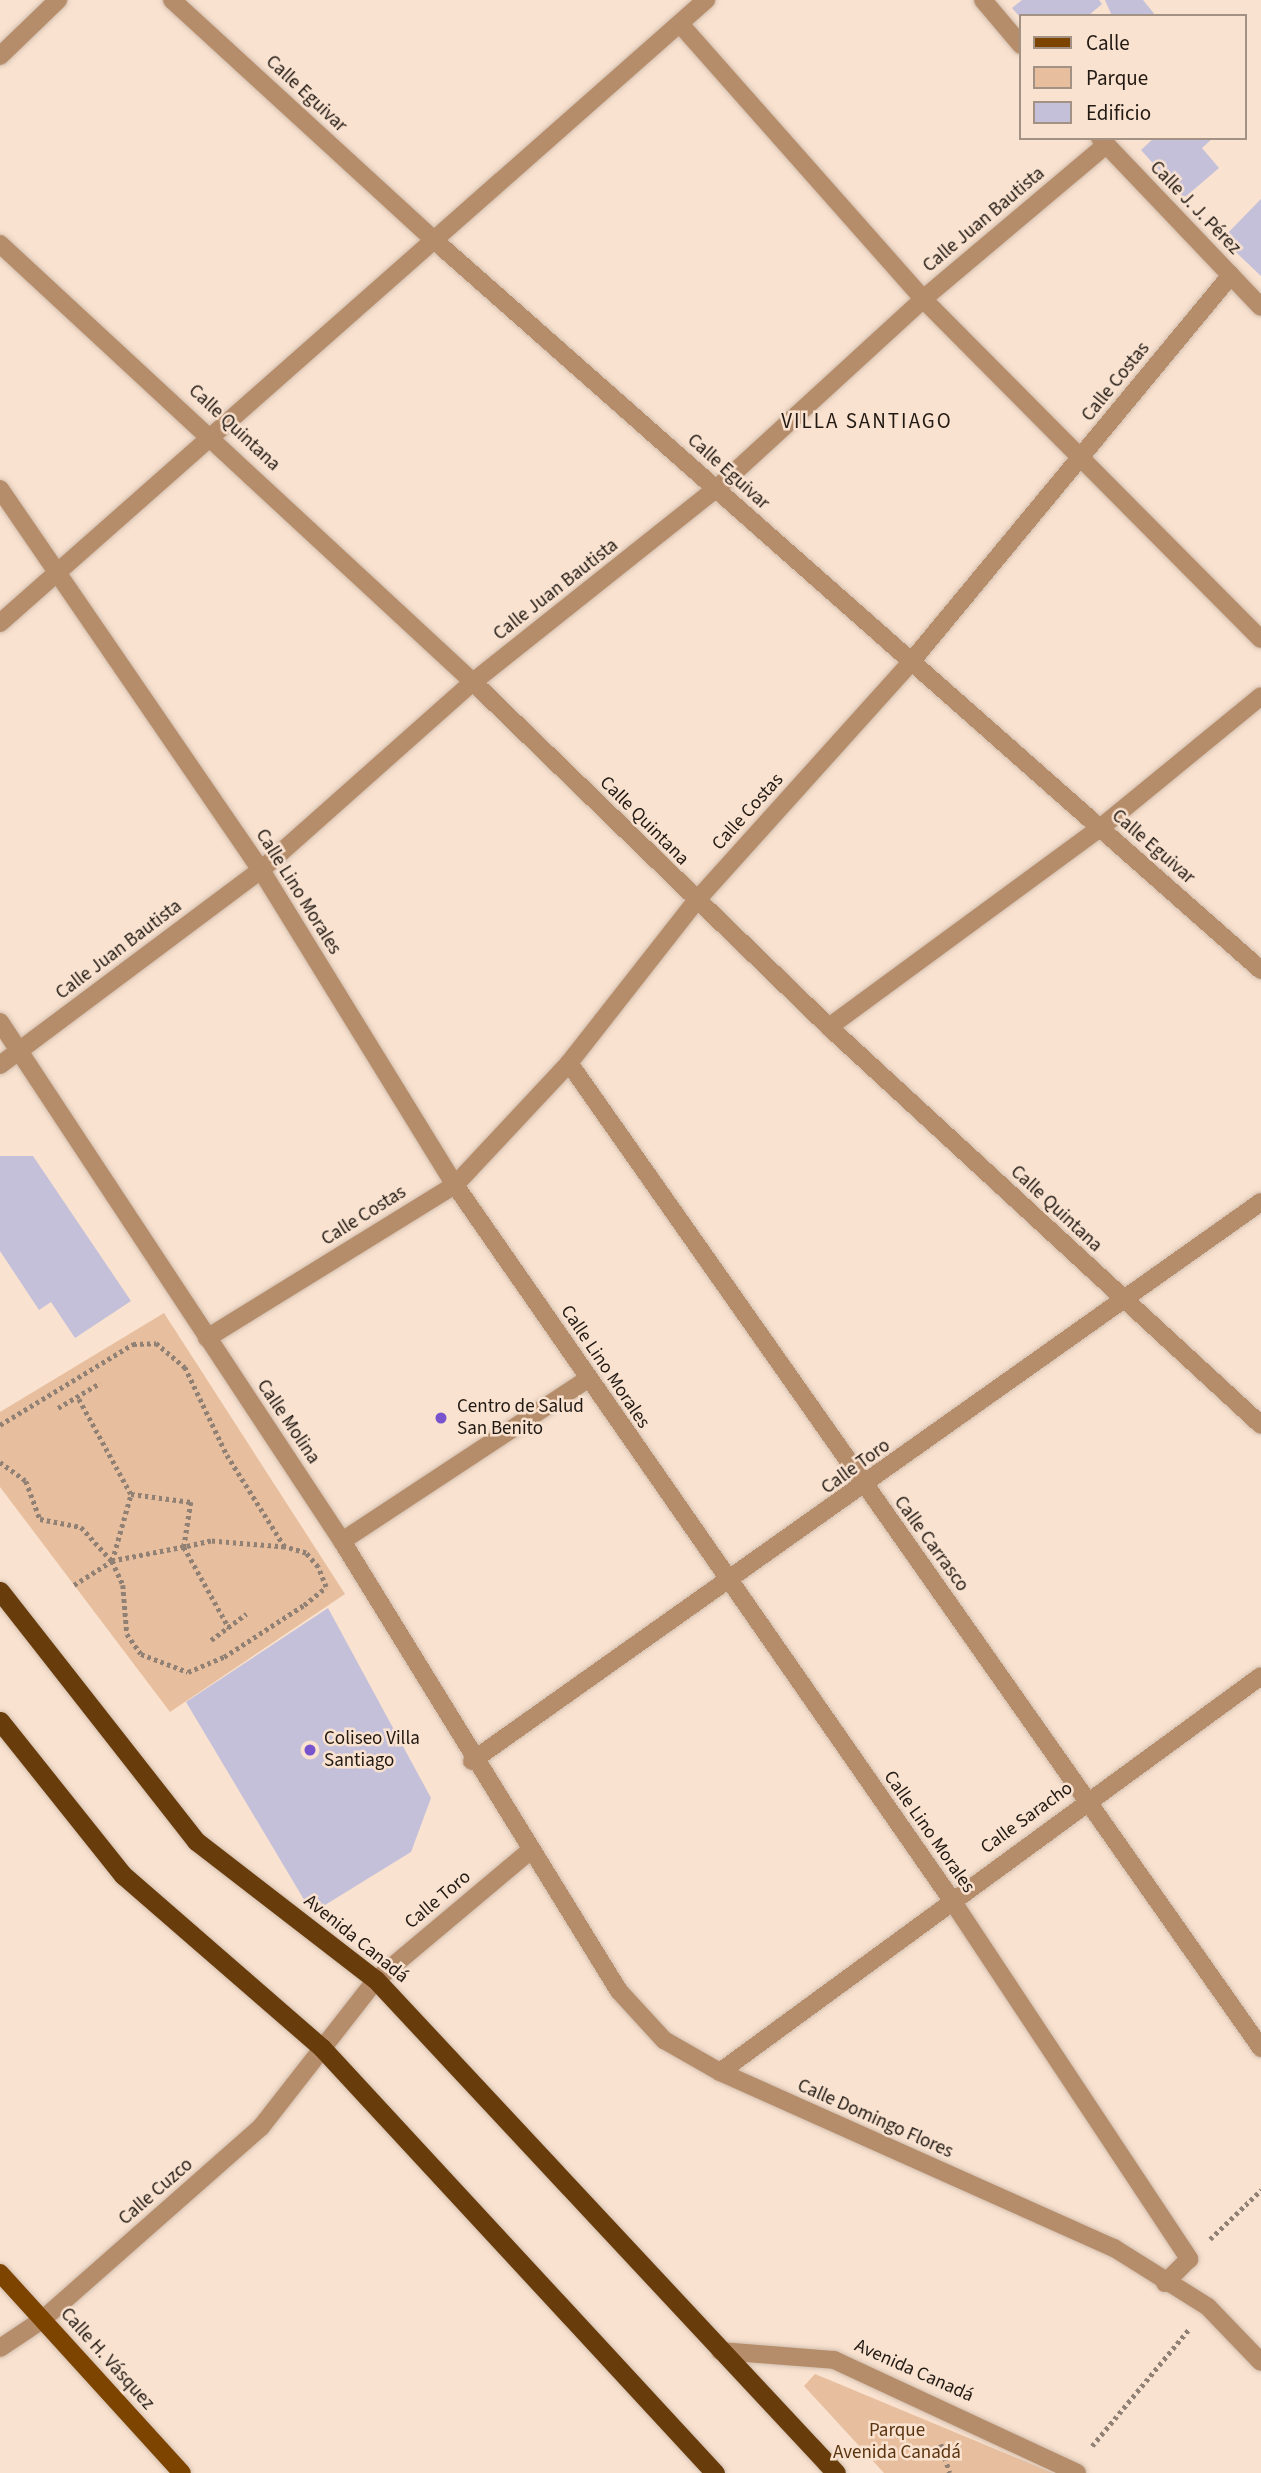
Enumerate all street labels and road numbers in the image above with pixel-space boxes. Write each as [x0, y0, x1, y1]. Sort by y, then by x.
street label: Calle Eguivar [261, 51, 351, 137]
street label: Calle J. J. Pérez [1145, 156, 1245, 260]
street label: Calle Juan Bautista [918, 162, 1050, 278]
street label: Calle Costas [1077, 338, 1155, 426]
street label: Calle Quintana [183, 380, 285, 476]
street label: Calle Eguivar [682, 429, 774, 515]
street label: Calle Juan Bautista [489, 534, 623, 646]
street label: Calle Costas [708, 769, 788, 855]
street label: Calle Quintana [595, 772, 693, 870]
street label: Calle Eguivar [1107, 805, 1199, 889]
street label: Calle Lino Morales [250, 825, 346, 959]
street label: Calle Juan Bautista [51, 895, 187, 1005]
street label: Calle Quintana [1005, 1161, 1107, 1257]
street label: Calle Costas [317, 1181, 411, 1251]
street label: Calle Lino Morales [555, 1301, 655, 1433]
street label: Calle Molina [251, 1375, 325, 1469]
street label: Calle Toro [817, 1434, 895, 1500]
street label: Calle Carrasco [889, 1492, 973, 1596]
street label: Calle Lino Morales [878, 1767, 980, 1897]
street label: Calle Saracho [977, 1777, 1077, 1859]
street label: Calle Toro [400, 1866, 476, 1934]
street label: Avenida Canadá [299, 1890, 413, 1988]
street label: Calle Domingo Flores [794, 2074, 956, 2164]
street label: Calle Cuzco [114, 2154, 198, 2230]
street label: Calle H. Vásquez [55, 2303, 159, 2415]
street label: Avenida Canadá [851, 2335, 977, 2407]

